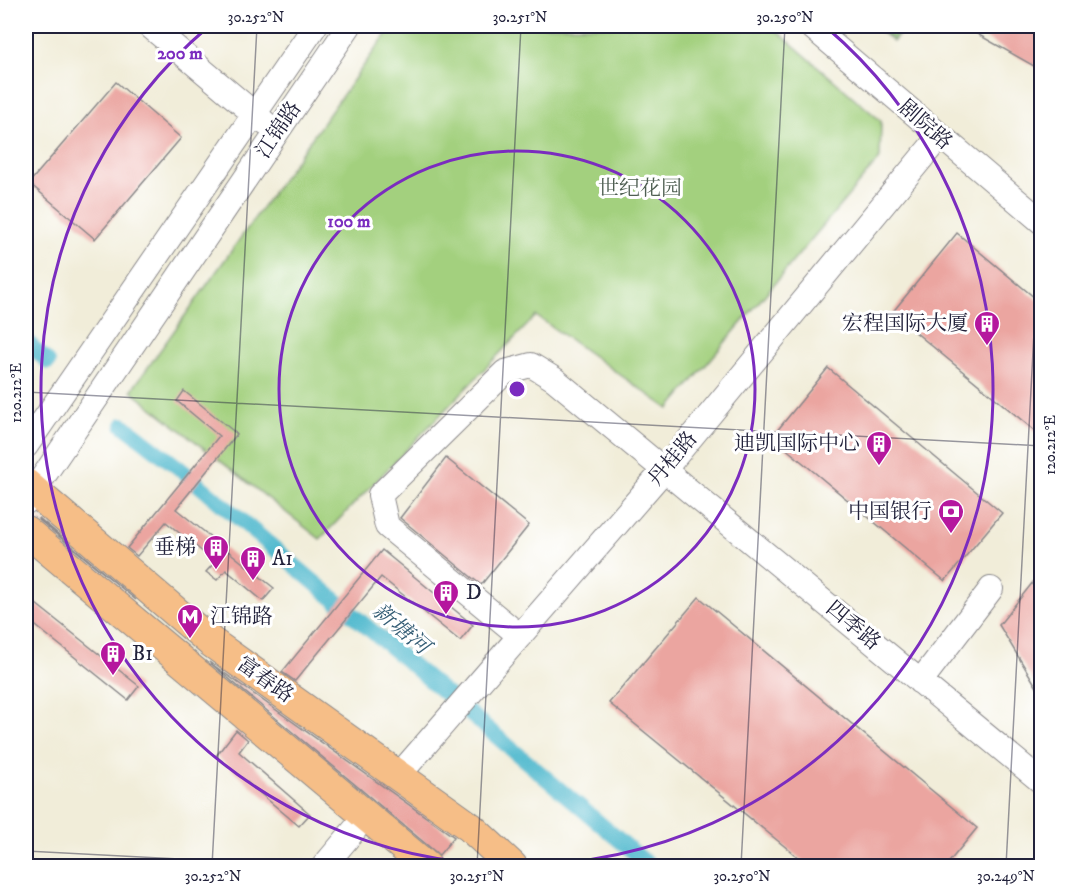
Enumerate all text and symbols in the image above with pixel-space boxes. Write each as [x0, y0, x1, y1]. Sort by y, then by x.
text: 30.252°N [228, 8, 284, 27]
text: 30.251°N [493, 8, 547, 27]
text: 30.250°N [756, 8, 814, 27]
text: 200 m [157, 43, 203, 65]
street label: 剧院路 [893, 95, 957, 155]
street label: 江锦路 [251, 97, 307, 163]
park label: 世纪花园 [598, 176, 682, 202]
text: 100 m [327, 211, 371, 233]
building icon: 宏程国际大厦 [972, 309, 1002, 347]
place label: 宏程国际大厦 [842, 311, 968, 337]
text: 120.212°E [7, 363, 26, 423]
centre of rings [507, 379, 527, 399]
text: 120.212°E [1041, 415, 1060, 475]
street label: 丹桂路 [643, 427, 703, 491]
building icon: 迪凯国际中心 [864, 429, 894, 467]
place label: 迪凯国际中心 [734, 431, 860, 457]
bank icon: 中国银行 [936, 497, 966, 535]
place label: 中国银行 [848, 499, 932, 525]
building icon: 垂梯 [201, 533, 231, 571]
place label: 垂梯 [154, 535, 196, 561]
building icon: A1 [238, 544, 268, 582]
place label: A1 [272, 546, 293, 572]
building icon: D [431, 578, 461, 616]
place label: D [466, 580, 482, 606]
street label: 四季路 [821, 596, 885, 656]
water label: 新塘河 [367, 597, 438, 663]
metro station icon: 江锦路 [175, 602, 205, 640]
place label: 江锦路 [210, 604, 273, 630]
building icon: B1 [98, 639, 128, 677]
place label: B1 [132, 641, 153, 667]
street label: 富春路 [232, 651, 298, 709]
text: 30.252°N [185, 867, 241, 886]
text: 30.251°N [450, 867, 504, 886]
text: 30.250°N [713, 867, 771, 886]
text: 30.249°N [977, 867, 1035, 886]

